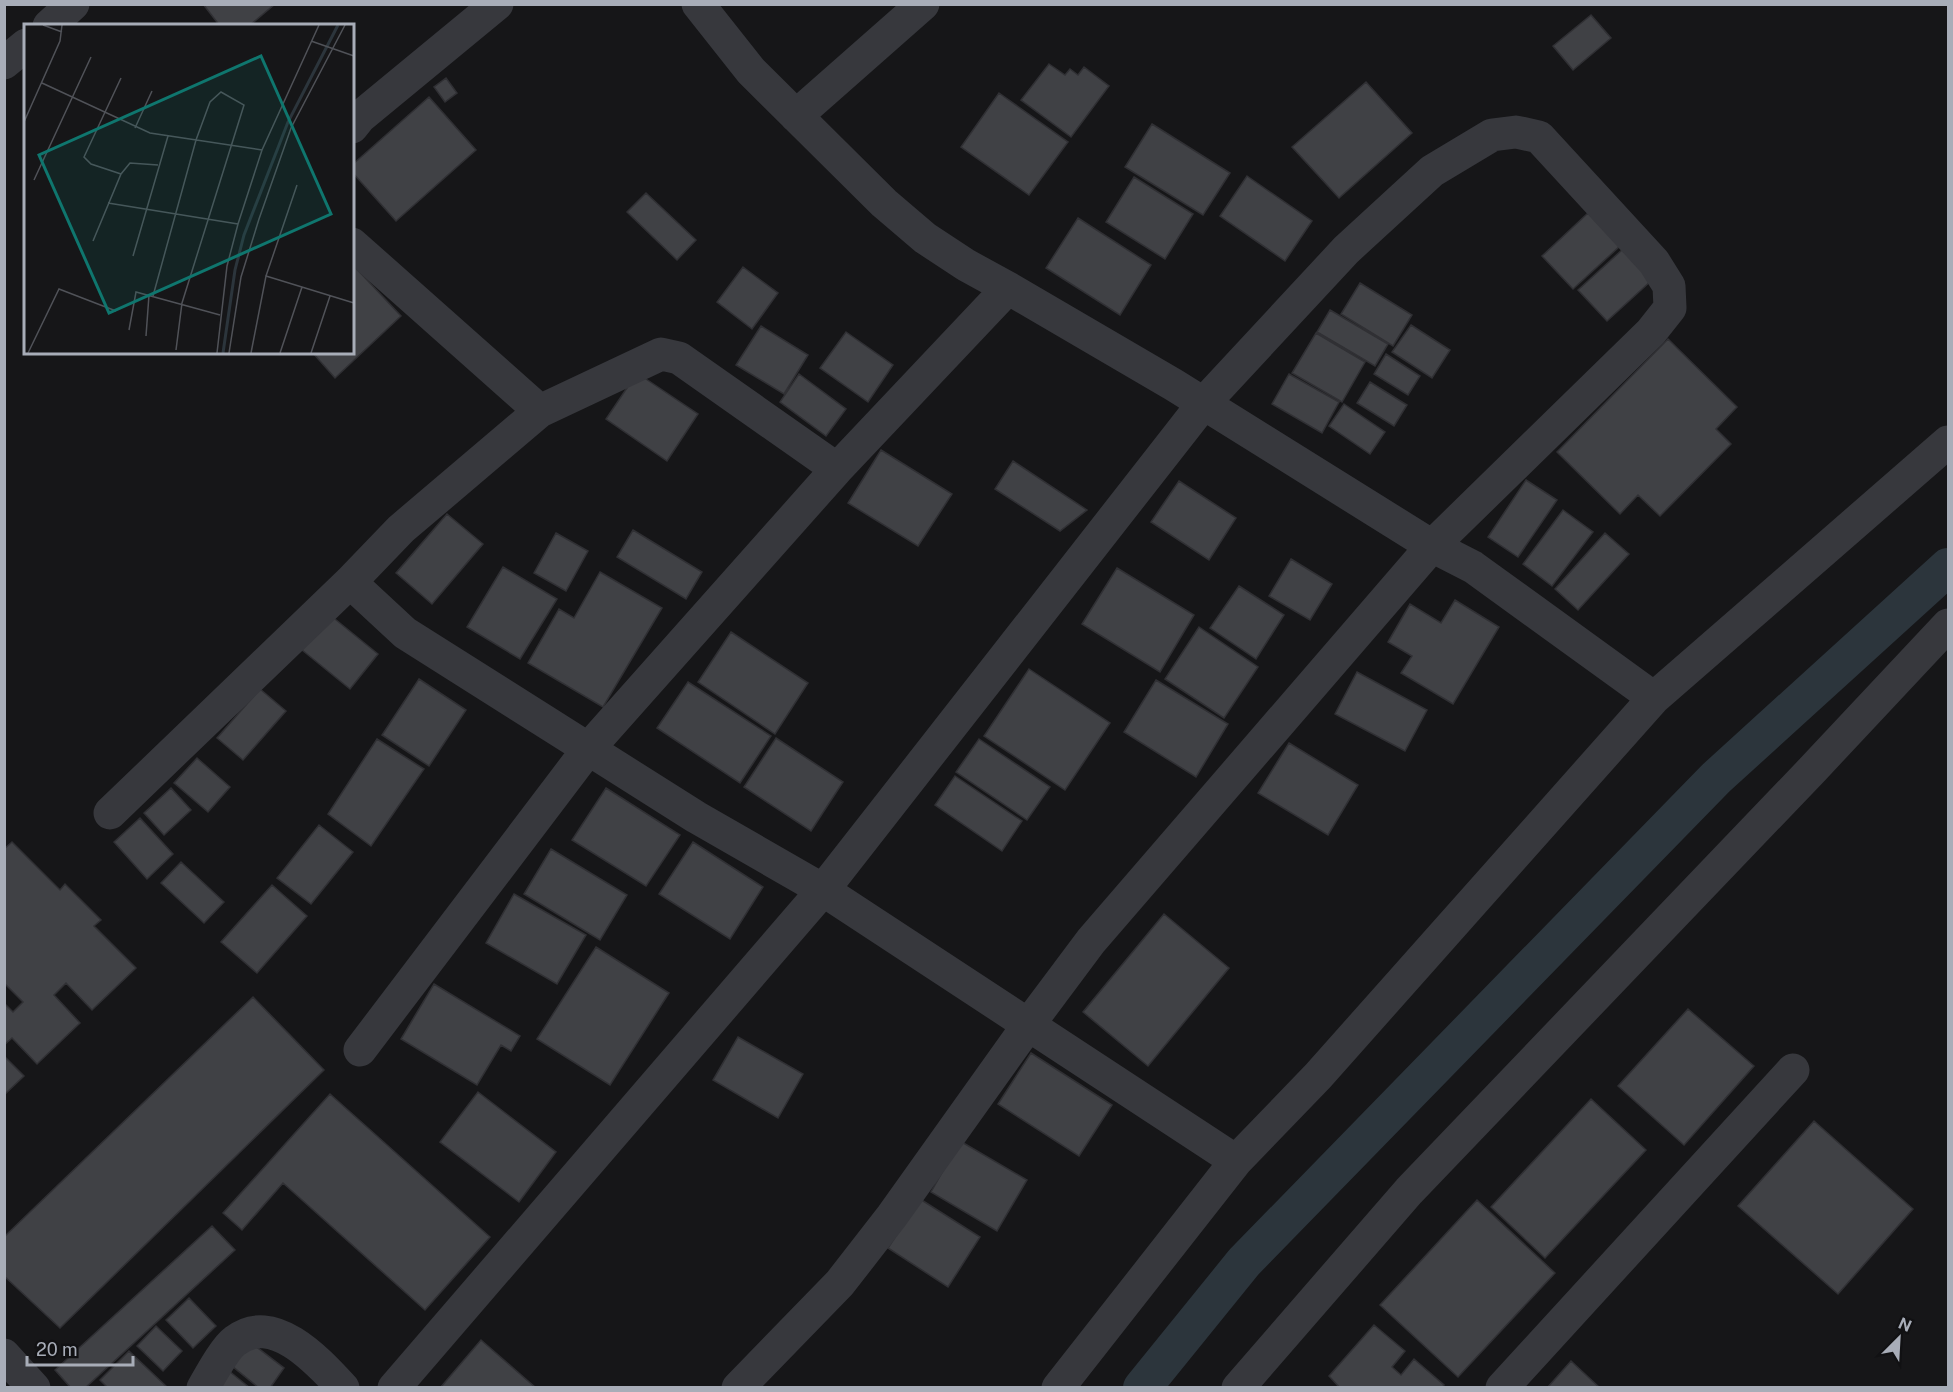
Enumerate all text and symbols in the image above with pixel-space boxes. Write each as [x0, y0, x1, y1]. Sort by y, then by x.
inset map [24, 24, 354, 354]
north arrow [1869, 1308, 1929, 1368]
text: N [1895, 1314, 1914, 1336]
scale bar [27, 1329, 134, 1367]
text: 20 m [36, 1339, 78, 1360]

